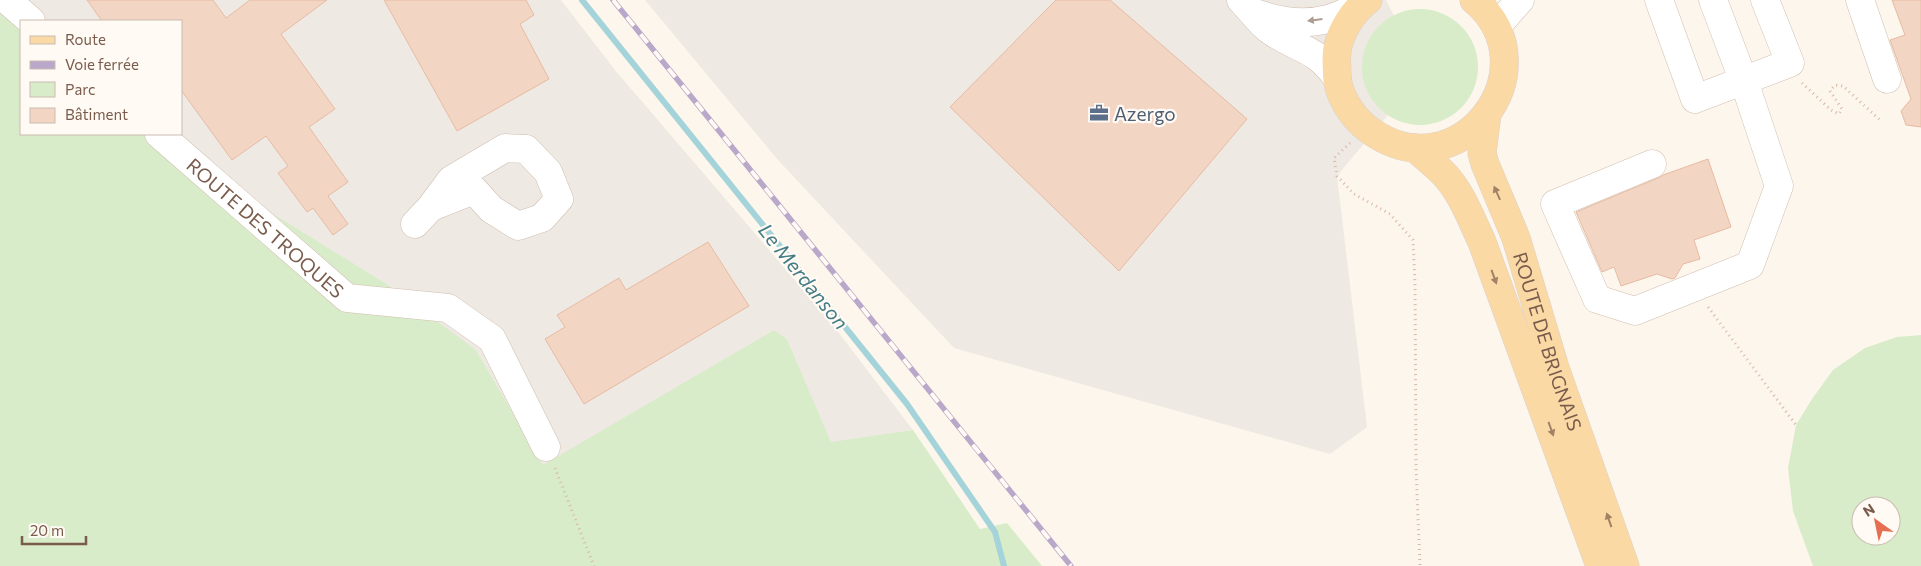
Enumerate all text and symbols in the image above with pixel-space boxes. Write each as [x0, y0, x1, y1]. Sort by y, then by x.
one-way arrow [1306, 16, 1322, 24]
legend [20, 20, 182, 135]
text: Route [65, 30, 106, 48]
text: Voie ferrée [65, 55, 139, 73]
text: Parc [65, 80, 95, 98]
office icon: Azergo [1088, 102, 1110, 124]
place label: Azergo [1114, 102, 1176, 125]
text: Bâtiment [65, 105, 128, 123]
street label: ROUTE DES TROQUES [183, 153, 349, 302]
one-way arrow [1493, 186, 1501, 200]
water label: Le Merdanson [754, 218, 854, 334]
street label: ROUTE DE BRIGNAIS [1509, 249, 1588, 433]
one-way arrow [1491, 270, 1499, 284]
one-way arrow [1547, 422, 1555, 437]
north arrow [1851, 496, 1901, 546]
text: N [1860, 500, 1878, 520]
one-way arrow [1605, 512, 1613, 527]
scale bar [22, 514, 86, 546]
text: 20 m [30, 521, 64, 539]

